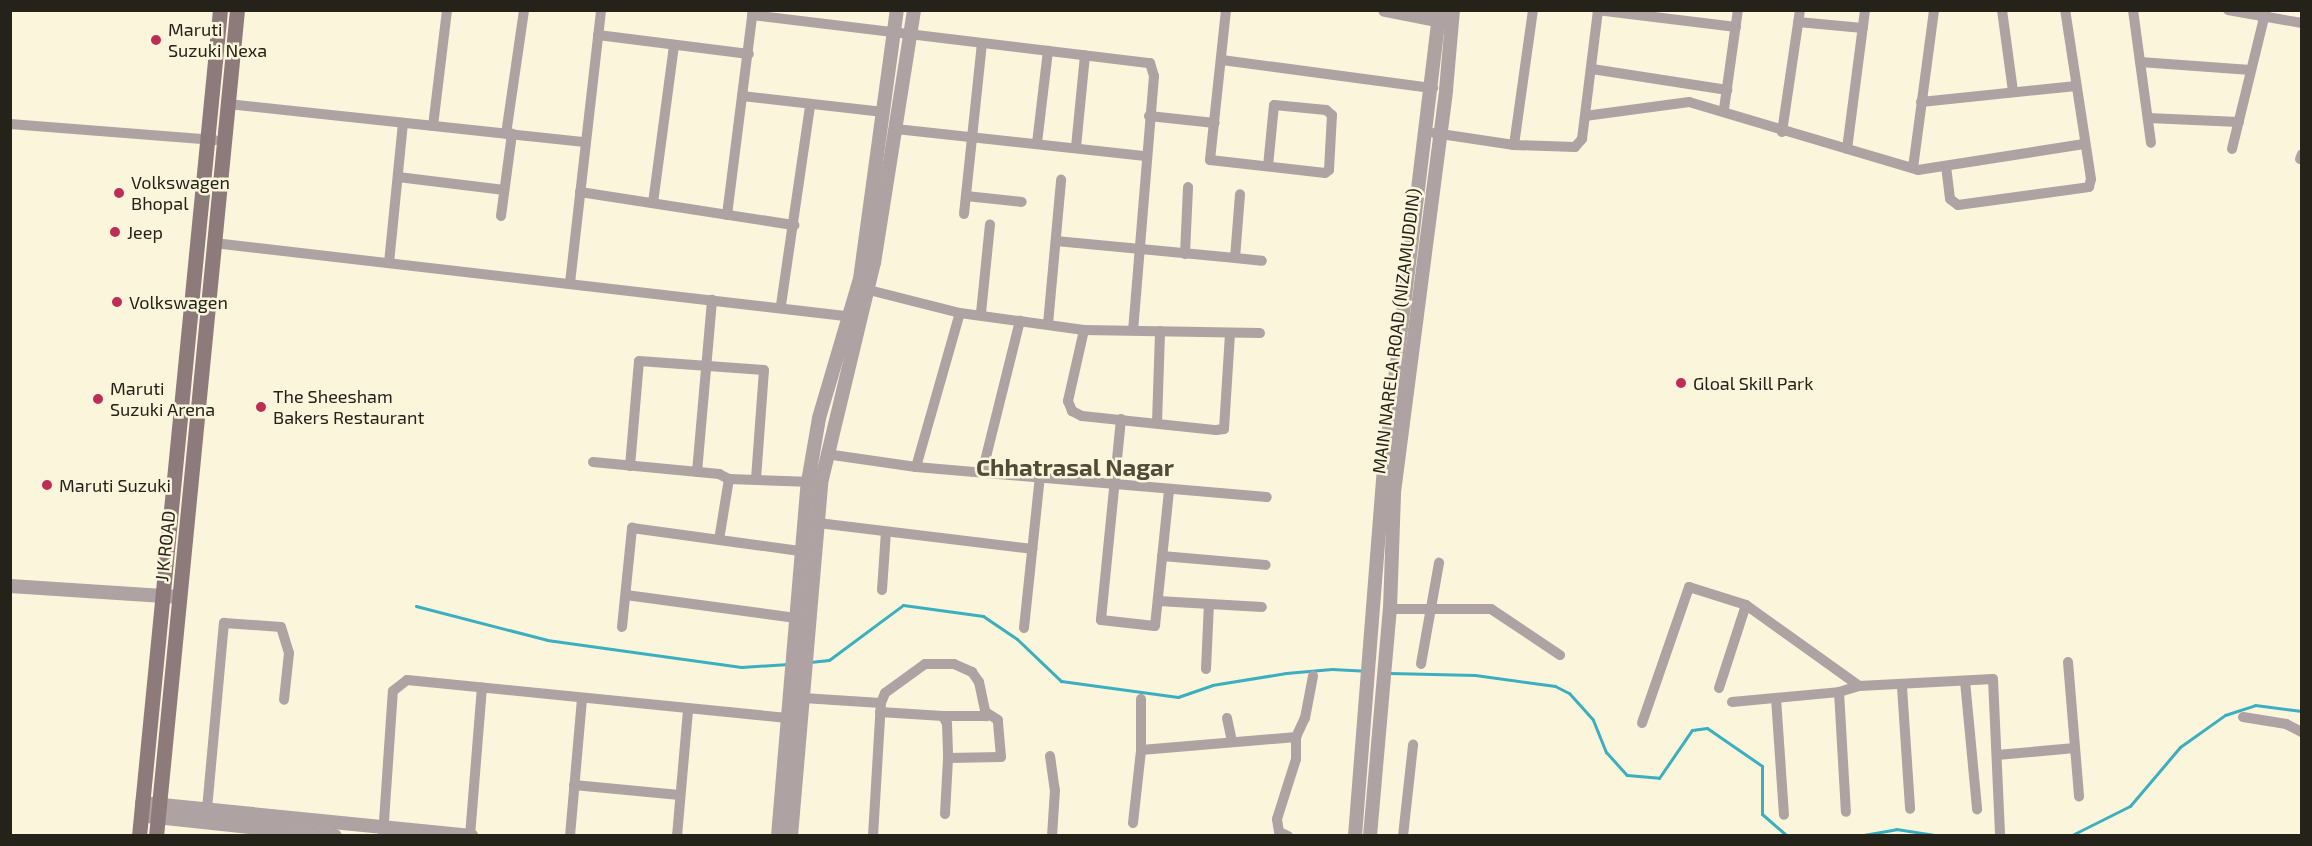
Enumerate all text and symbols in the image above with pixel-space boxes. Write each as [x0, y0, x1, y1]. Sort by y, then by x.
place label: Maruti Suzuki Nexa [168, 19, 267, 62]
marker: Maruti Suzuki Nexa [149, 33, 163, 47]
place label: Volkswagen Bhopal [131, 172, 230, 214]
marker: Volkswagen Bhopal [112, 186, 126, 200]
street label: MAIN NARELA ROAD (NIZAMUDDIN) [1368, 187, 1424, 475]
place label: Jeep [127, 221, 163, 243]
marker: Jeep [108, 225, 122, 239]
place label: Volkswagen [129, 291, 228, 313]
marker: Volkswagen [110, 295, 124, 309]
place label: Gloal Skill Park [1693, 372, 1814, 394]
marker: Gloal Skill Park [1674, 376, 1688, 390]
place label: Maruti Suzuki Arena [110, 378, 216, 420]
place label: The Sheesham Bakers Restaurant [273, 386, 424, 428]
marker: Maruti Suzuki Arena [91, 392, 105, 406]
marker: The Sheesham Bakers Restaurant [254, 400, 268, 414]
district label: Chhatrasal Nagar [976, 453, 1174, 481]
place label: Maruti Suzuki [59, 474, 171, 496]
marker: Maruti Suzuki [40, 478, 54, 492]
street label: J K ROAD [151, 510, 179, 582]

